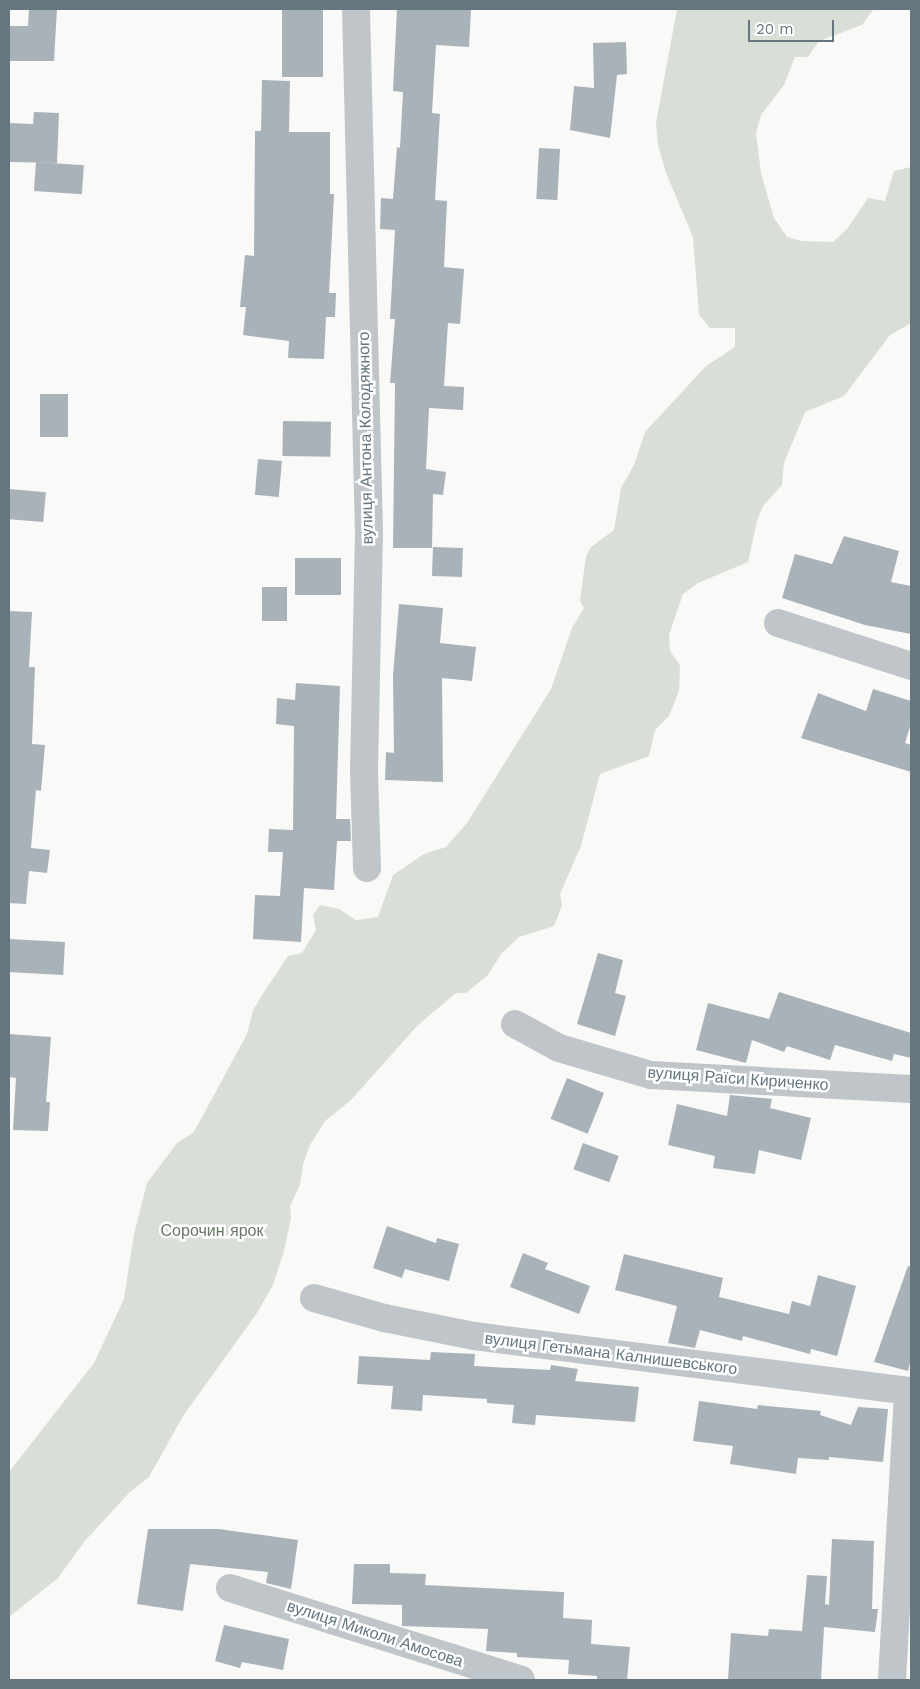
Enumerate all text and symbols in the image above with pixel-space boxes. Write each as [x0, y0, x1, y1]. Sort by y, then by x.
scale bar [750, 10, 836, 42]
text: 20 m [756, 20, 794, 38]
street label: вулиця Антона Колодяжного [355, 331, 377, 545]
street label: вулиця Раїси Кириченко [647, 1063, 829, 1095]
park label: Сорочин ярок [161, 1221, 263, 1241]
street label: вулиця Гетьмана Калнишевського [484, 1329, 738, 1379]
street label: вулиця Миколи Амосова [285, 1596, 465, 1672]

